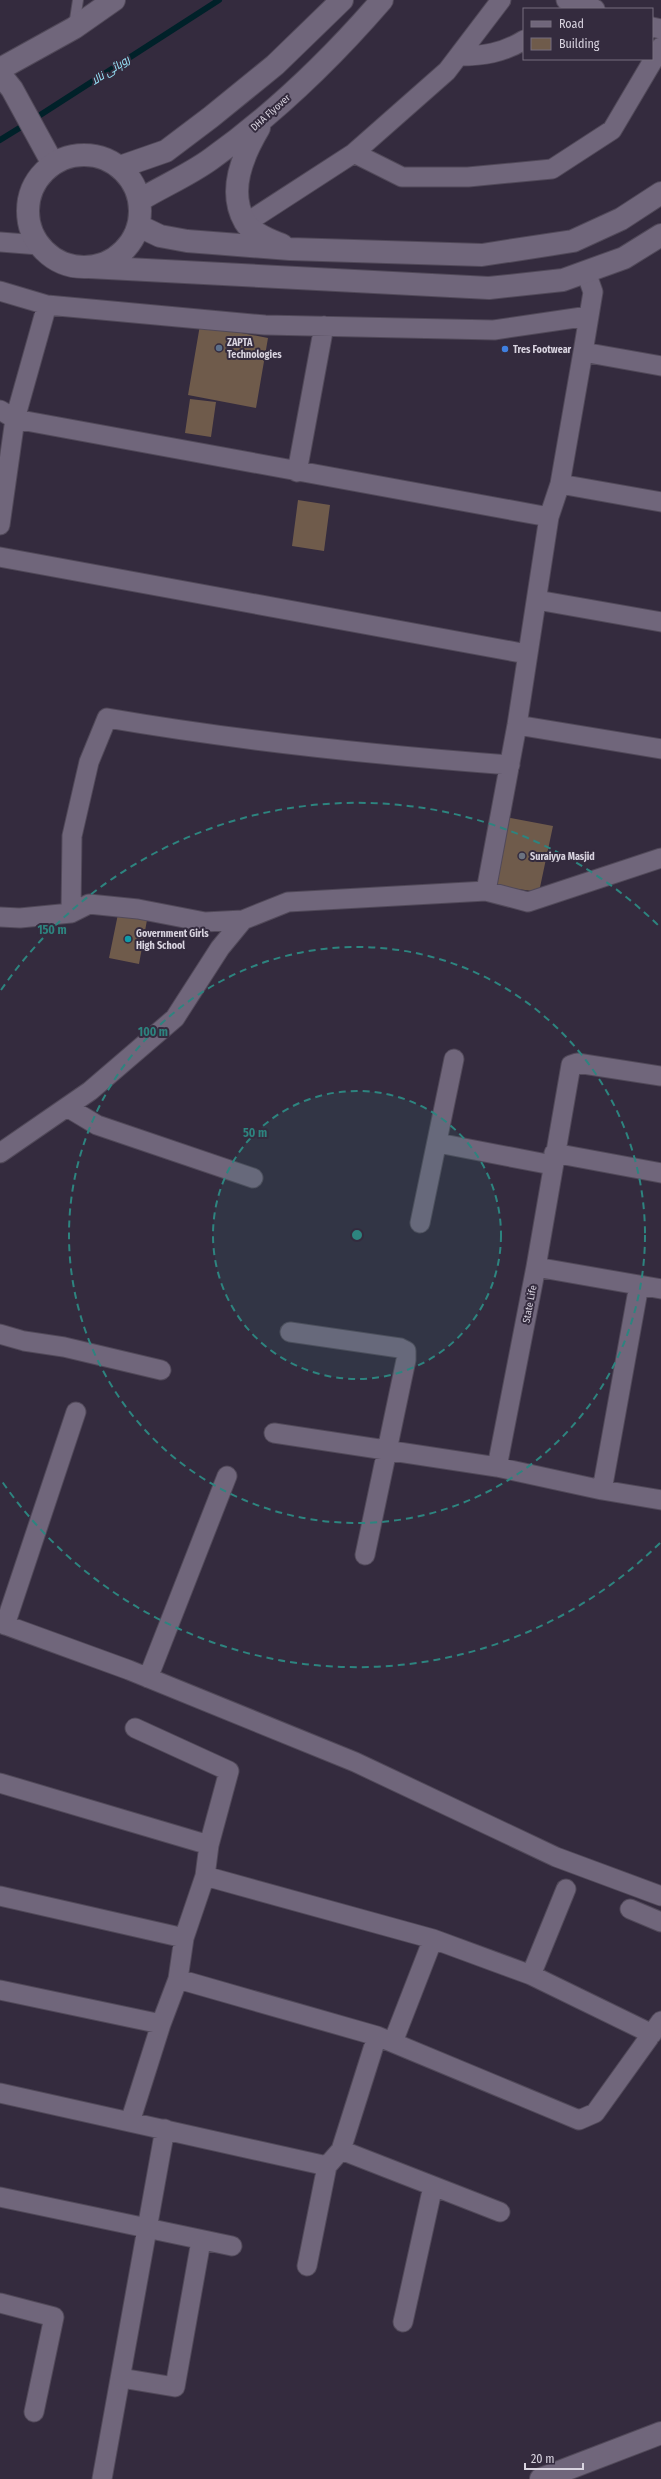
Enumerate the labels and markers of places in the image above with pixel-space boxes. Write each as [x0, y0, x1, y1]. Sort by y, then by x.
place label: ZAPTA Technologies [227, 337, 282, 361]
marker: ZAPTA Technologies [214, 343, 224, 353]
marker: Tres Footwear [500, 344, 510, 354]
place label: Tres Footwear [513, 344, 572, 356]
marker: Suraiyya Masjid [517, 851, 527, 861]
place label: Suraiyya Masjid [530, 851, 595, 863]
place label: Government Girls High School [136, 928, 209, 952]
marker: Government Girls High School [123, 934, 133, 944]
centre of rings [350, 1228, 364, 1242]

